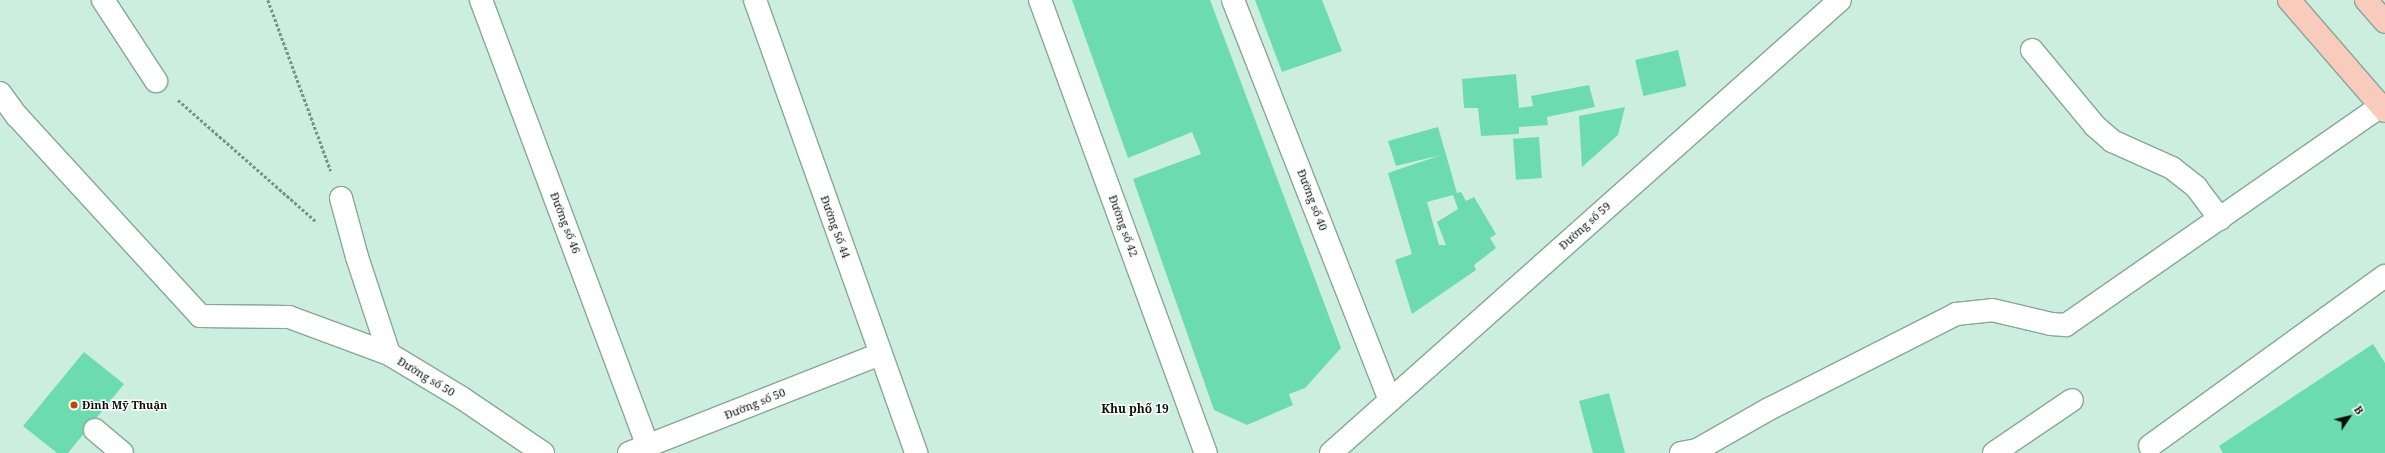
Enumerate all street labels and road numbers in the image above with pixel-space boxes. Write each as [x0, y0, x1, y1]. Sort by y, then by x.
street label: Đường số 40 [1294, 167, 1330, 233]
street label: Đường số 46 [547, 190, 583, 256]
street label: Đường số 42 [1106, 193, 1140, 259]
street label: Đường Số 44 [818, 194, 852, 260]
street label: Đường số 59 [1557, 199, 1613, 253]
street label: Đường số 50 [395, 355, 457, 399]
street label: Đường số 50 [723, 386, 787, 422]

